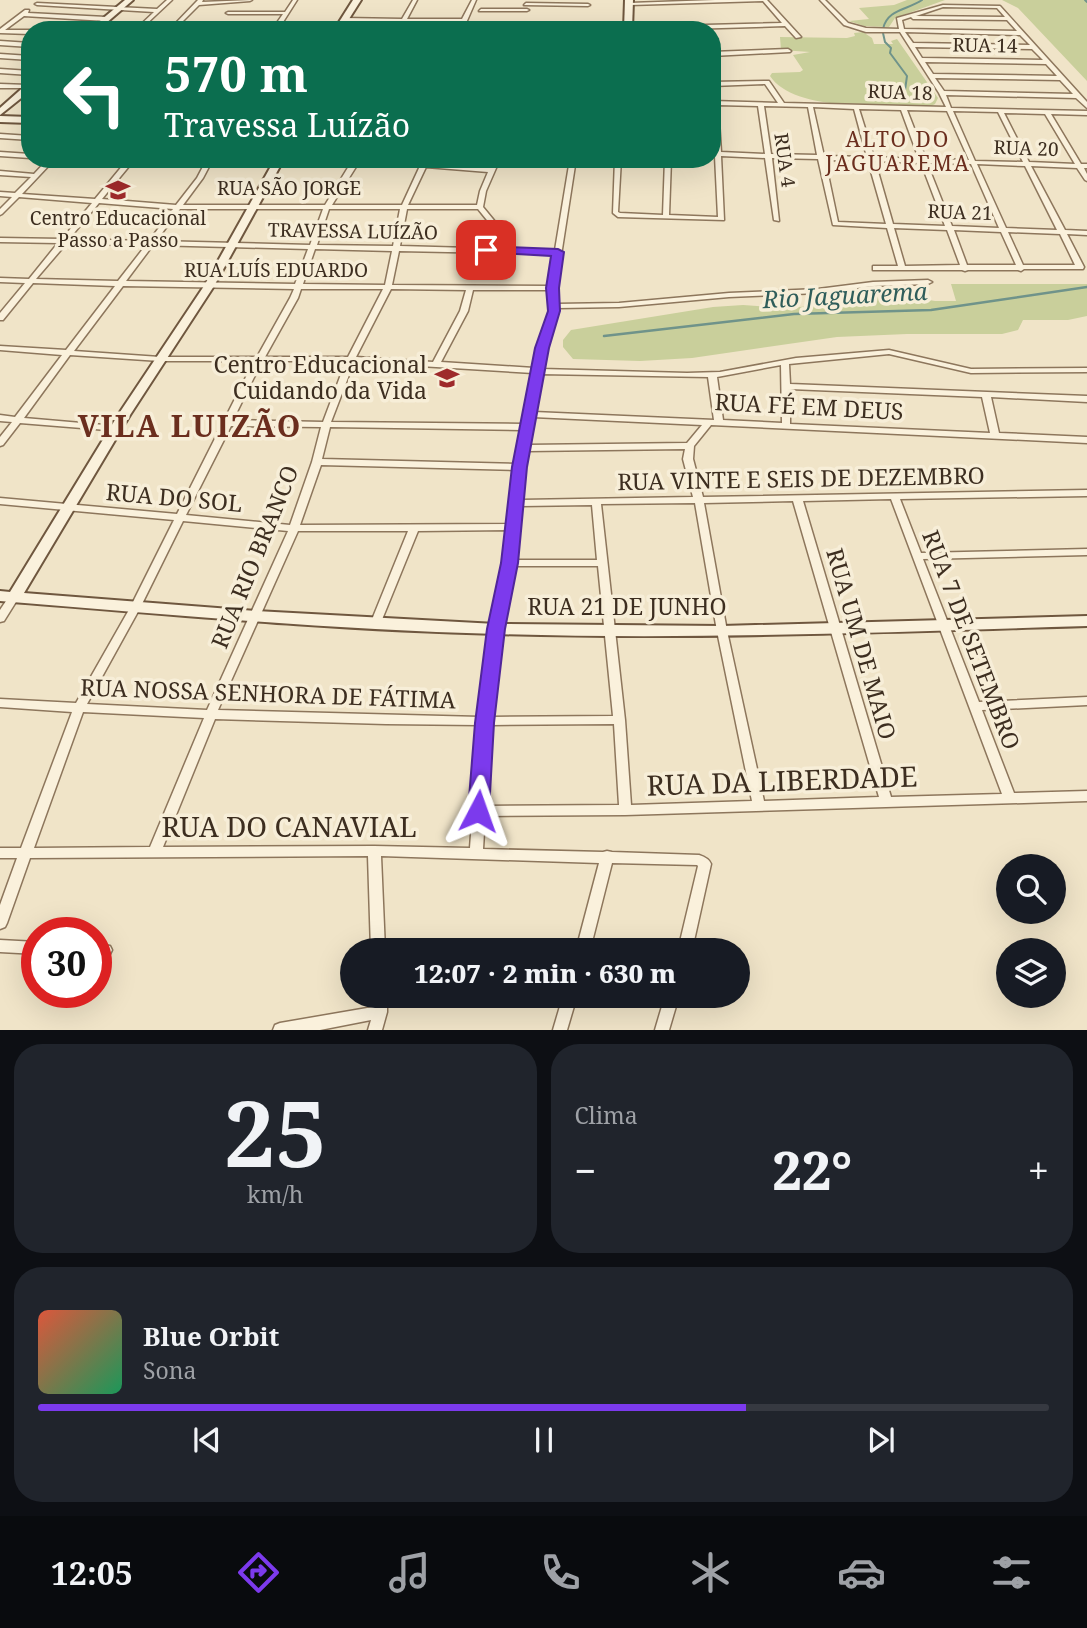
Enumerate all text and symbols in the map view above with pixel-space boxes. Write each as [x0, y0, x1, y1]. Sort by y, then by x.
street label: RUA 14 [952, 31, 1018, 59]
text: 570 m [164, 40, 308, 106]
icon: left [49, 49, 140, 140]
street label: RUA 18 [867, 78, 933, 106]
text: Travessa Luízão [164, 103, 410, 146]
district label: ALTO DO JAGUAREMA [824, 125, 971, 177]
street label: RUA 4 [768, 131, 802, 189]
street label: RUA 20 [993, 134, 1059, 162]
street label: RUA SÃO JORGE [217, 175, 361, 201]
school or university icon: Centro Educacional Passo a Passo [104, 176, 132, 204]
street label: RUA 21 [927, 198, 993, 226]
place label: Centro Educacional Passo a Passo [30, 205, 206, 253]
street label: TRAVESSA LUÍZÃO [268, 217, 438, 245]
pin [456, 220, 516, 280]
icon: arrive [467, 231, 505, 269]
street label: RUA LUÍS EDUARDO [184, 257, 368, 283]
water label: Rio Jaguarema [761, 274, 928, 315]
place label: Centro Educacional Cuidando da Vida [213, 348, 427, 406]
school or university icon: Centro Educacional Cuidando da Vida [433, 364, 461, 392]
street label: RUA FÉ EM DEUS [714, 385, 904, 427]
district label: VILA LUIZÃO [78, 405, 302, 446]
street label: RUA VINTE E SEIS DE DEZEMBRO [617, 459, 985, 497]
street label: RUA RIO BRANCO [203, 460, 305, 653]
street label: RUA DO SOL [105, 475, 244, 519]
street label: RUA 7 DE SETEMBRO [915, 525, 1029, 754]
street label: RUA UM DE MAIO [819, 544, 905, 743]
street label: RUA 21 DE JUNHO [527, 590, 727, 622]
street label: RUA NOSSA SENHORA DE FÁTIMA [80, 670, 457, 716]
street label: RUA DA LIBERDADE [646, 756, 918, 804]
position arrow [441, 774, 515, 848]
street label: RUA DO CANAVIAL [161, 807, 417, 845]
map controls [996, 854, 1066, 1008]
button: search [996, 854, 1066, 924]
speed limit sign: 30 [21, 917, 112, 1008]
button: layers [996, 938, 1066, 1008]
text: 12:07 · 2 min · 630 m [414, 955, 676, 991]
text: 25 [224, 1070, 327, 1194]
text: Clima [575, 1099, 638, 1131]
text: 22° [772, 1134, 852, 1205]
text: − [575, 1144, 597, 1196]
text: + [1028, 1144, 1049, 1196]
text: km/h [247, 1178, 303, 1210]
text: Blue Orbit [143, 1318, 279, 1354]
text: Sona [143, 1354, 197, 1386]
icon: previous [188, 1421, 226, 1459]
icon: pause [525, 1421, 563, 1459]
icon: next [862, 1421, 900, 1459]
icon: directions [234, 1548, 283, 1597]
icon: music [385, 1548, 434, 1597]
icon: phone [536, 1548, 585, 1597]
icon: climate [686, 1548, 735, 1597]
icon: car [837, 1548, 886, 1597]
icon: filters [987, 1548, 1036, 1597]
text: 12:05 [51, 1551, 133, 1594]

